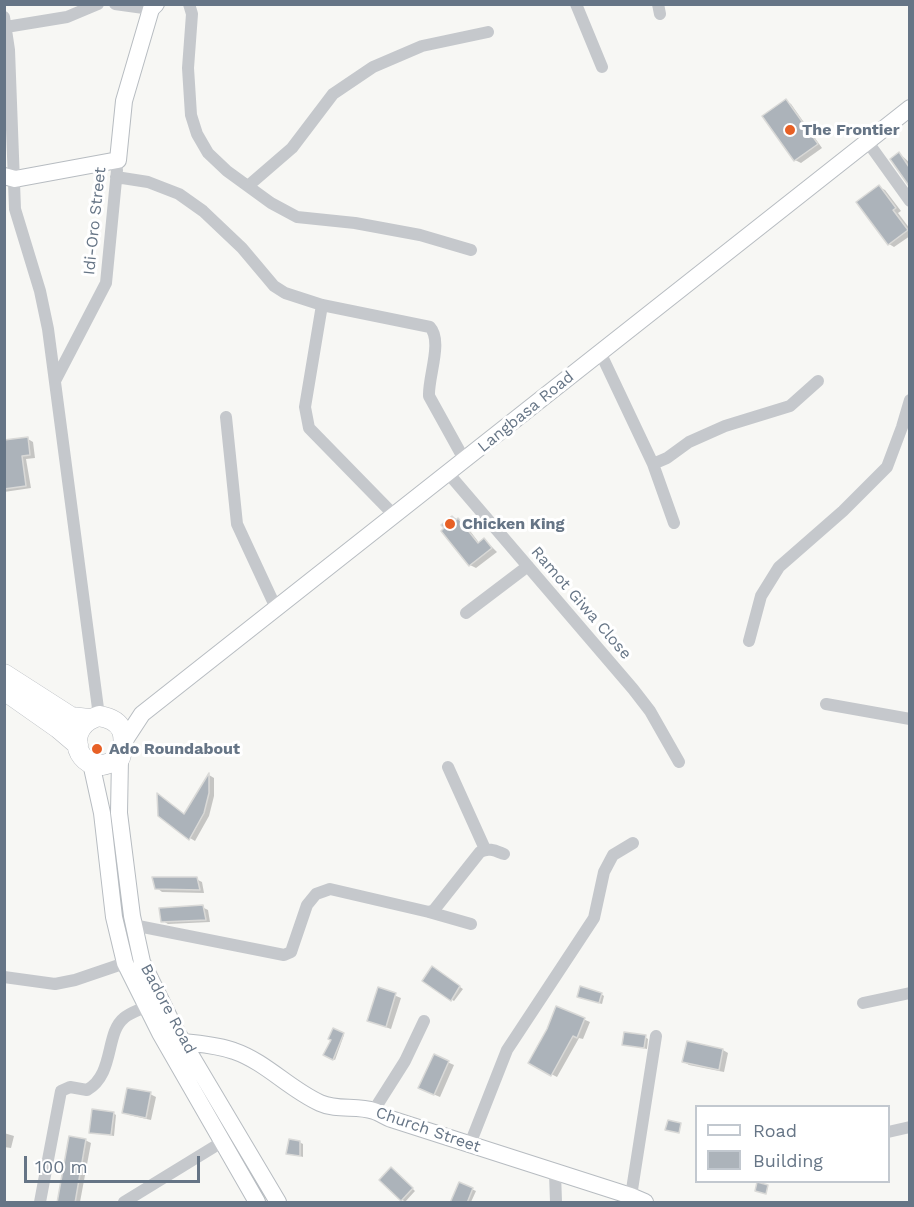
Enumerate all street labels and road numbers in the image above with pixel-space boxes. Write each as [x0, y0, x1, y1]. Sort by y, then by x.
street label: Idi-Oro Street [80, 166, 110, 276]
street label: Langbasa Road [474, 367, 578, 457]
street label: Ramot Giwa Close [527, 543, 635, 663]
street label: Badore Road [136, 961, 200, 1057]
street label: Church Street [373, 1103, 483, 1157]

